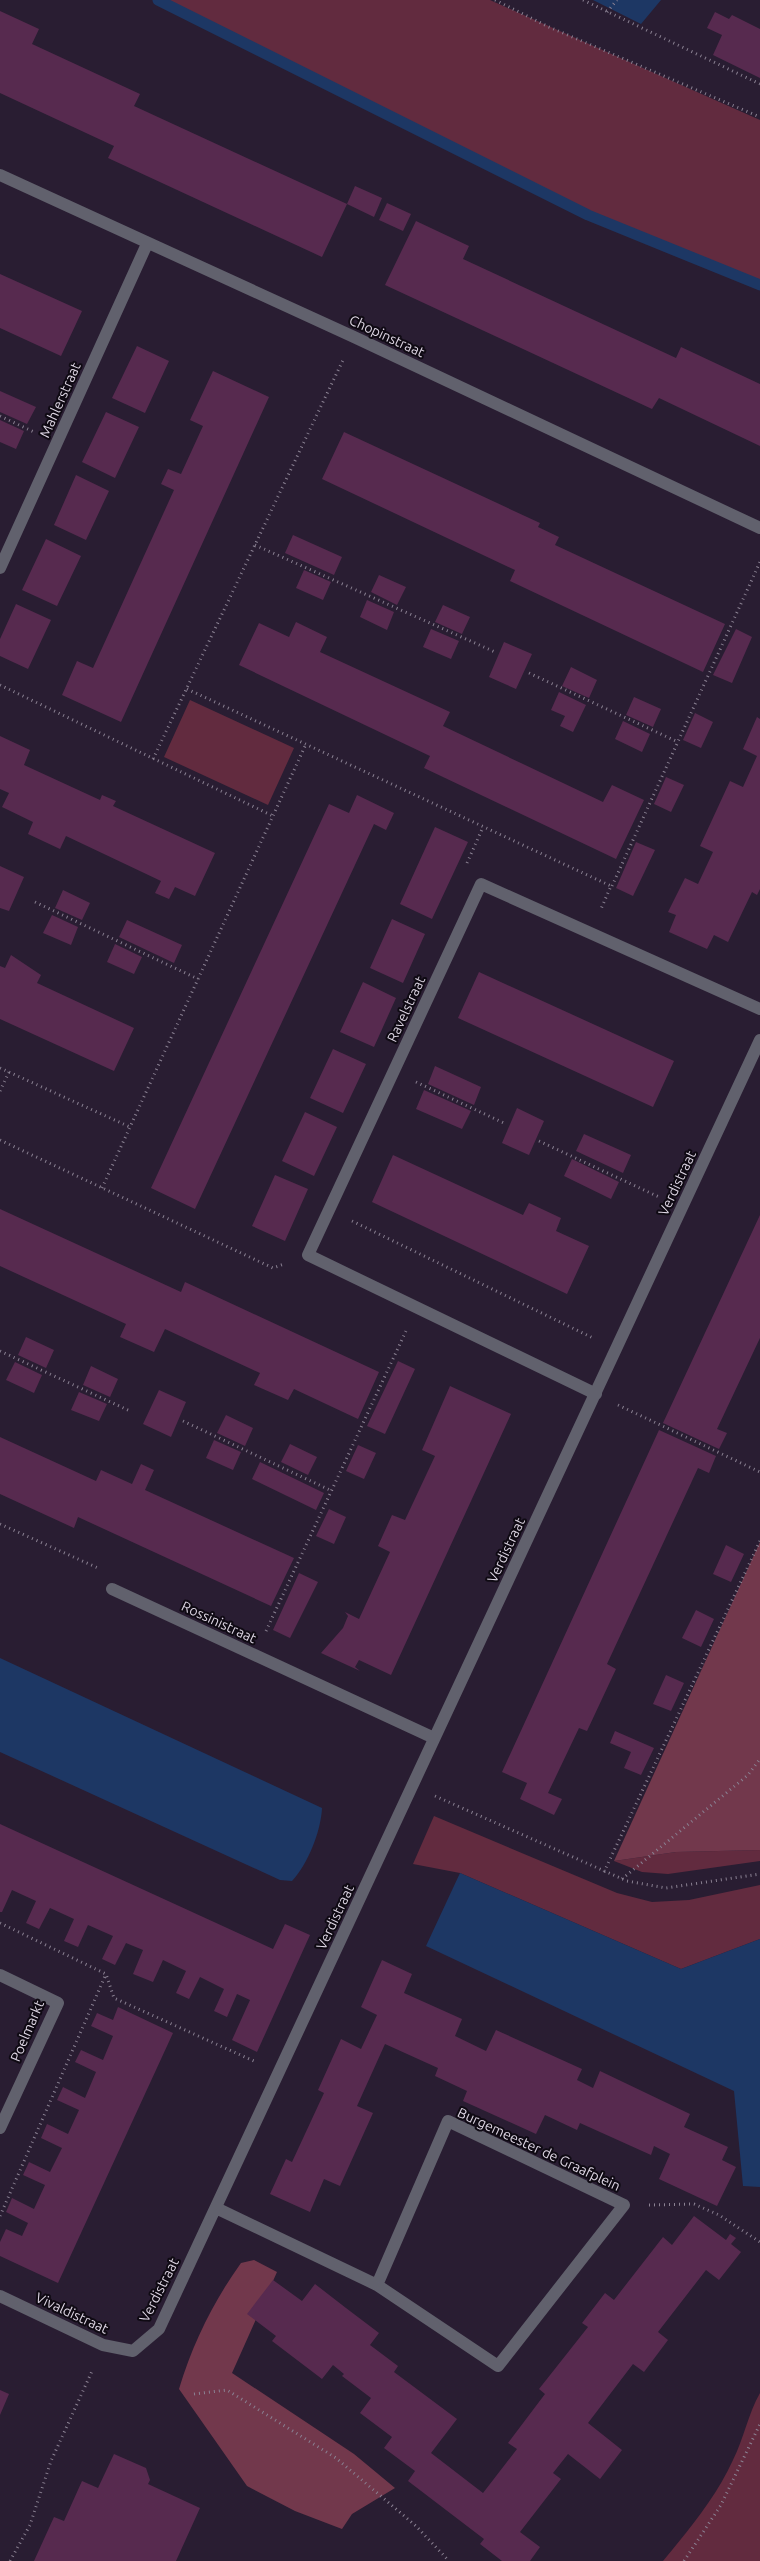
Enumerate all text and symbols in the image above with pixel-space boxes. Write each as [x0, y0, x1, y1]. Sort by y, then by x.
street label: Chopinstraat [347, 312, 428, 361]
street label: Mahlerstraat [36, 359, 84, 440]
street label: Ravelstraat [384, 973, 428, 1044]
street label: Verdistraat [655, 1148, 699, 1218]
street label: Verdistraat [484, 1515, 528, 1585]
street label: Rossinistraat [179, 1598, 259, 1646]
street label: Verdistraat [313, 1882, 357, 1952]
street label: Poelmarkt [7, 1998, 47, 2064]
street label: Burgemeester de Graafplein [455, 2104, 623, 2194]
street label: Verdistraat [136, 2255, 182, 2325]
street label: Vivaldistraat [33, 2289, 112, 2337]

